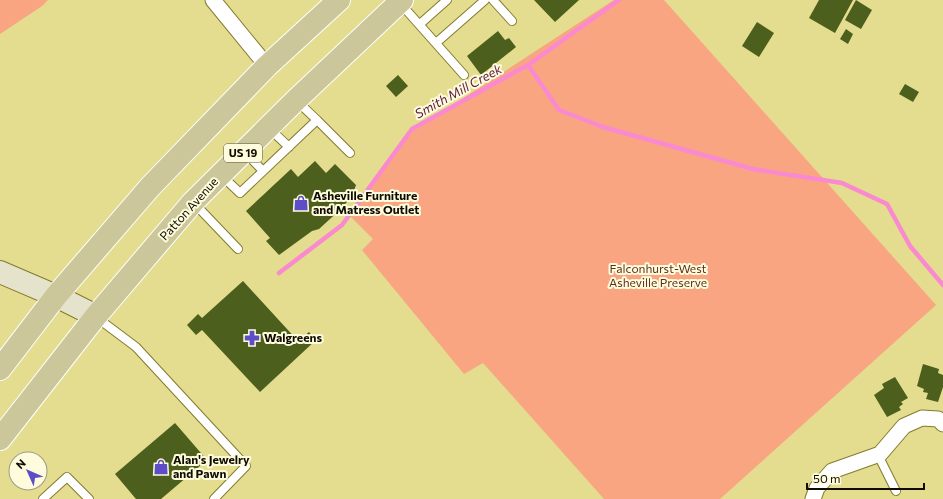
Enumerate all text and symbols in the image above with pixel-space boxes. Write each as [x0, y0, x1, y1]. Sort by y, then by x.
water label: Smith Mill Creek [412, 60, 505, 122]
road number: US 19 [224, 144, 262, 162]
street label: Patton Avenue [156, 174, 220, 243]
place label: Asheville Furniture and Matress Outlet [313, 188, 419, 216]
shop icon: Asheville Furniture and Matress Outlet [292, 194, 310, 212]
park label: Falconhurst-West Asheville Preserve [609, 261, 707, 289]
pharmacy icon: Walgreens [243, 329, 261, 347]
place label: Walgreens [264, 330, 322, 344]
north arrow [8, 451, 48, 491]
place label: Alan's Jewelry and Pawn [173, 452, 250, 480]
text: N [13, 456, 28, 471]
shop icon: Alan's Jewelry and Pawn [152, 458, 170, 476]
scale bar [807, 465, 924, 491]
text: 50 m [813, 471, 841, 485]

